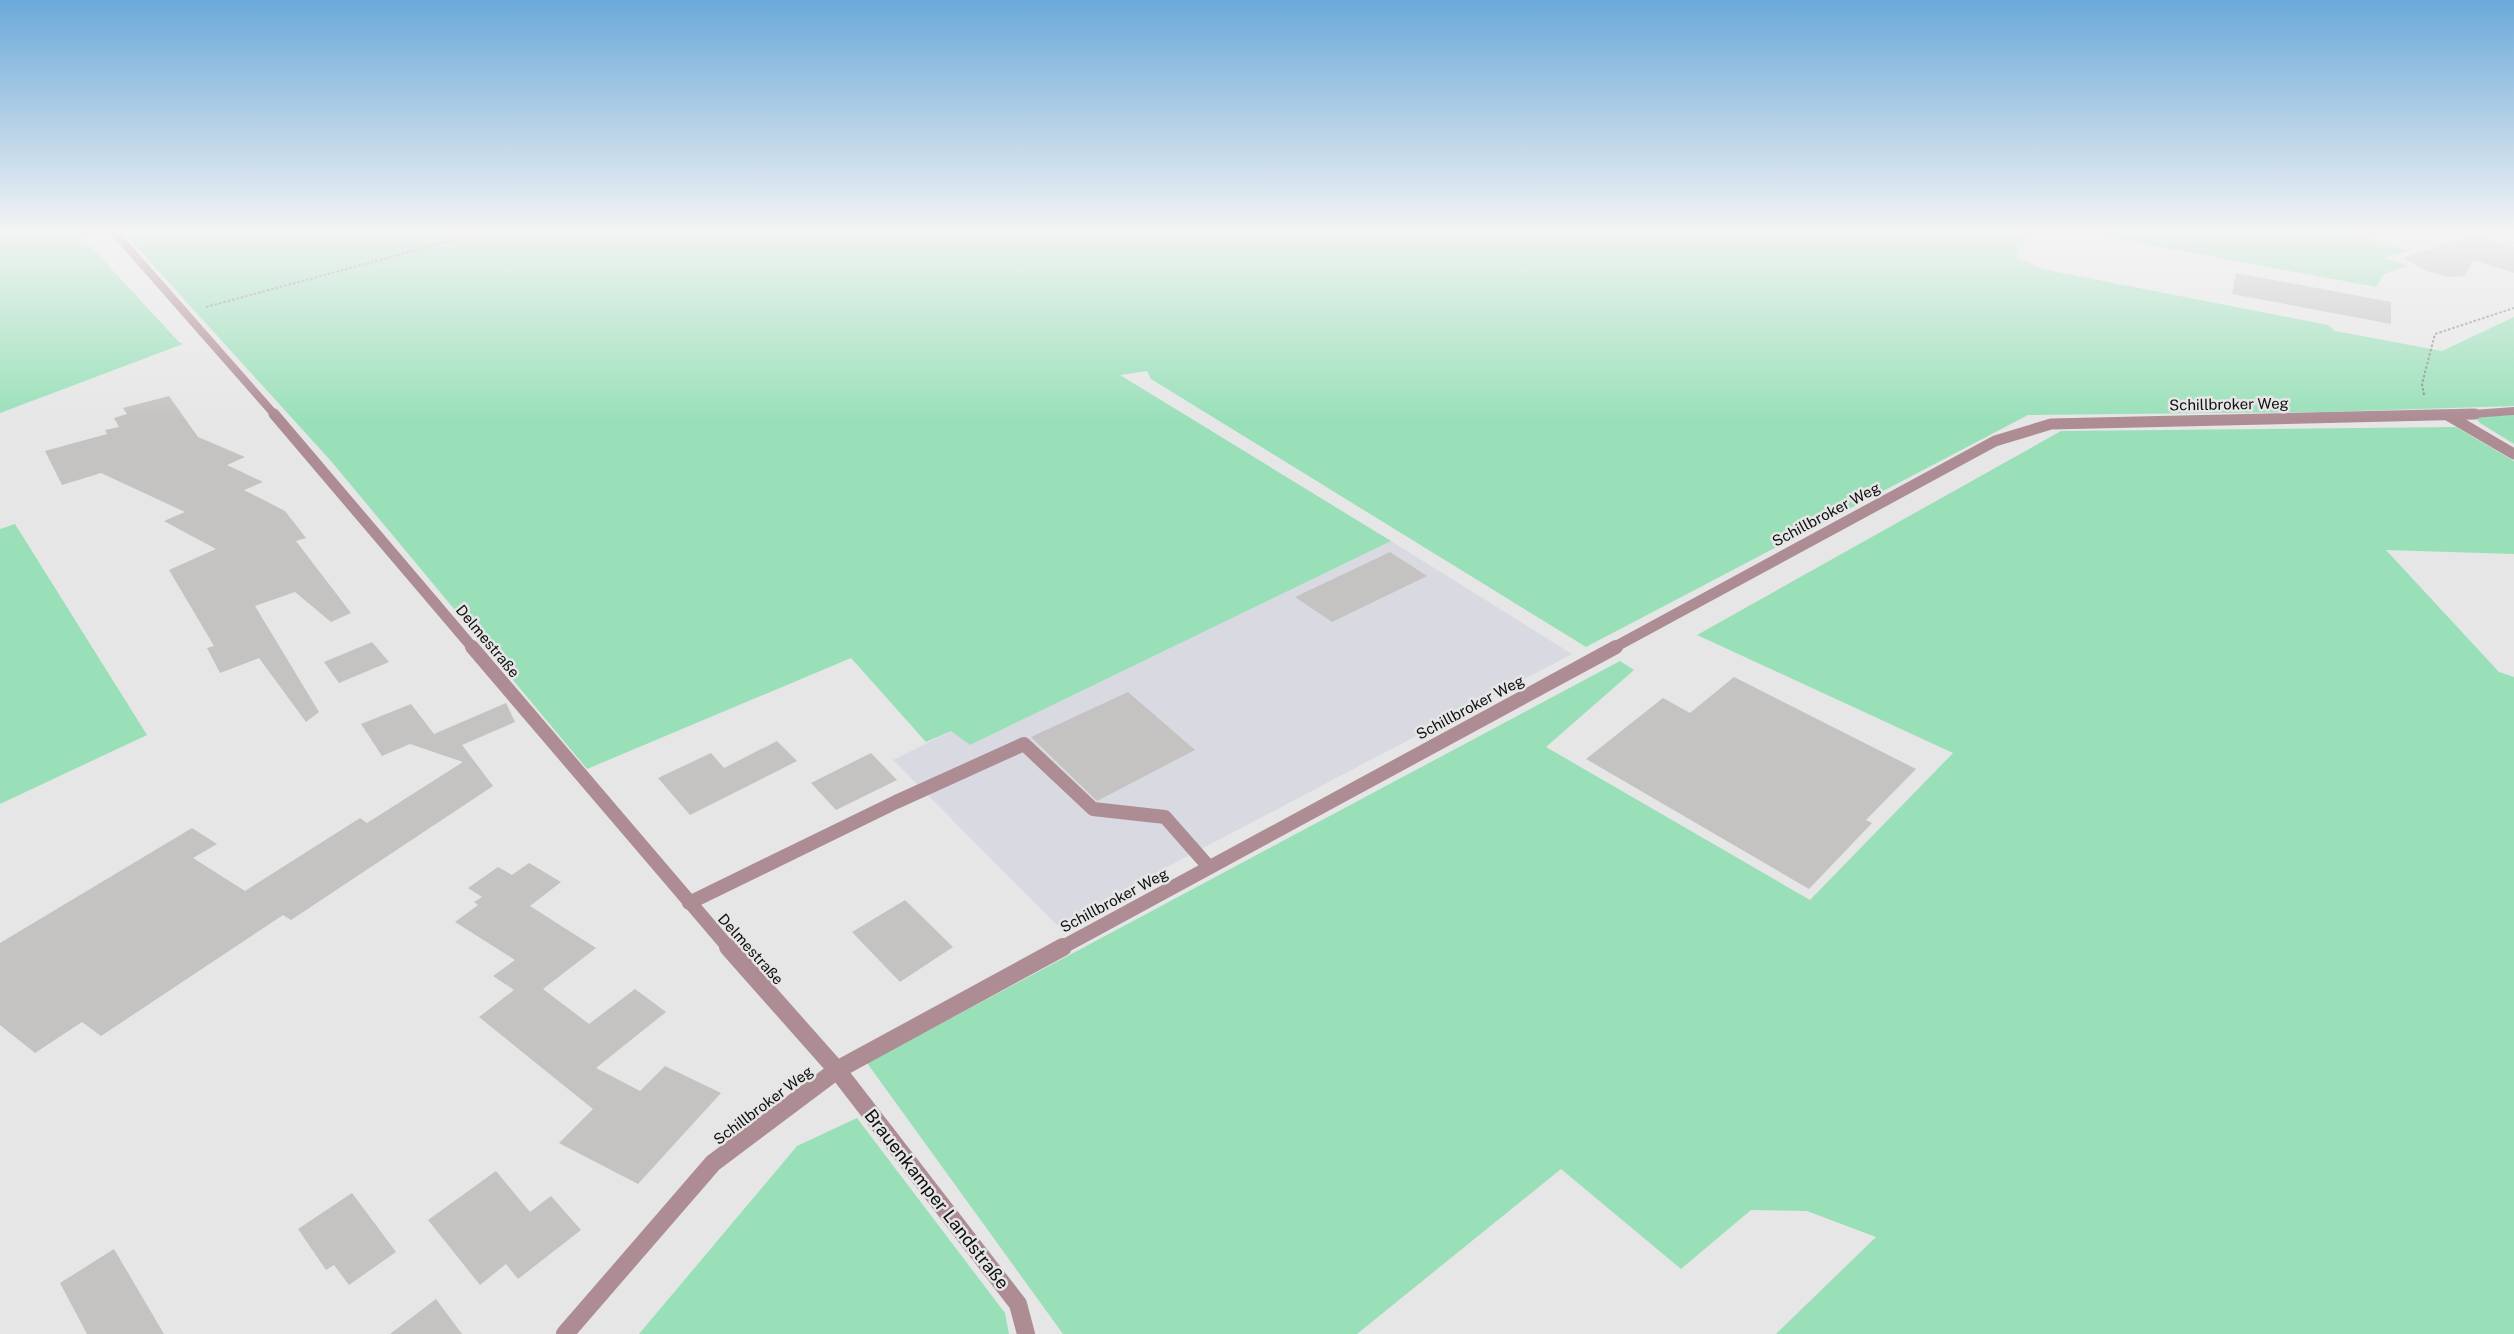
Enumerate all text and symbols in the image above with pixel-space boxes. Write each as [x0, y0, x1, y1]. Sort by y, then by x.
street label: Schillbroker Weg [2169, 394, 2289, 414]
street label: Schillbroker Weg [1769, 478, 1883, 550]
street label: Delmestraße [453, 601, 523, 681]
street label: Schillbroker Weg [1413, 671, 1527, 743]
street label: Schillbroker Weg [1057, 864, 1171, 936]
street label: Delmestraße [715, 910, 787, 988]
street label: Schillbroker Weg [710, 1062, 816, 1148]
street label: Brauenkamper Landstraße [860, 1105, 1014, 1293]

